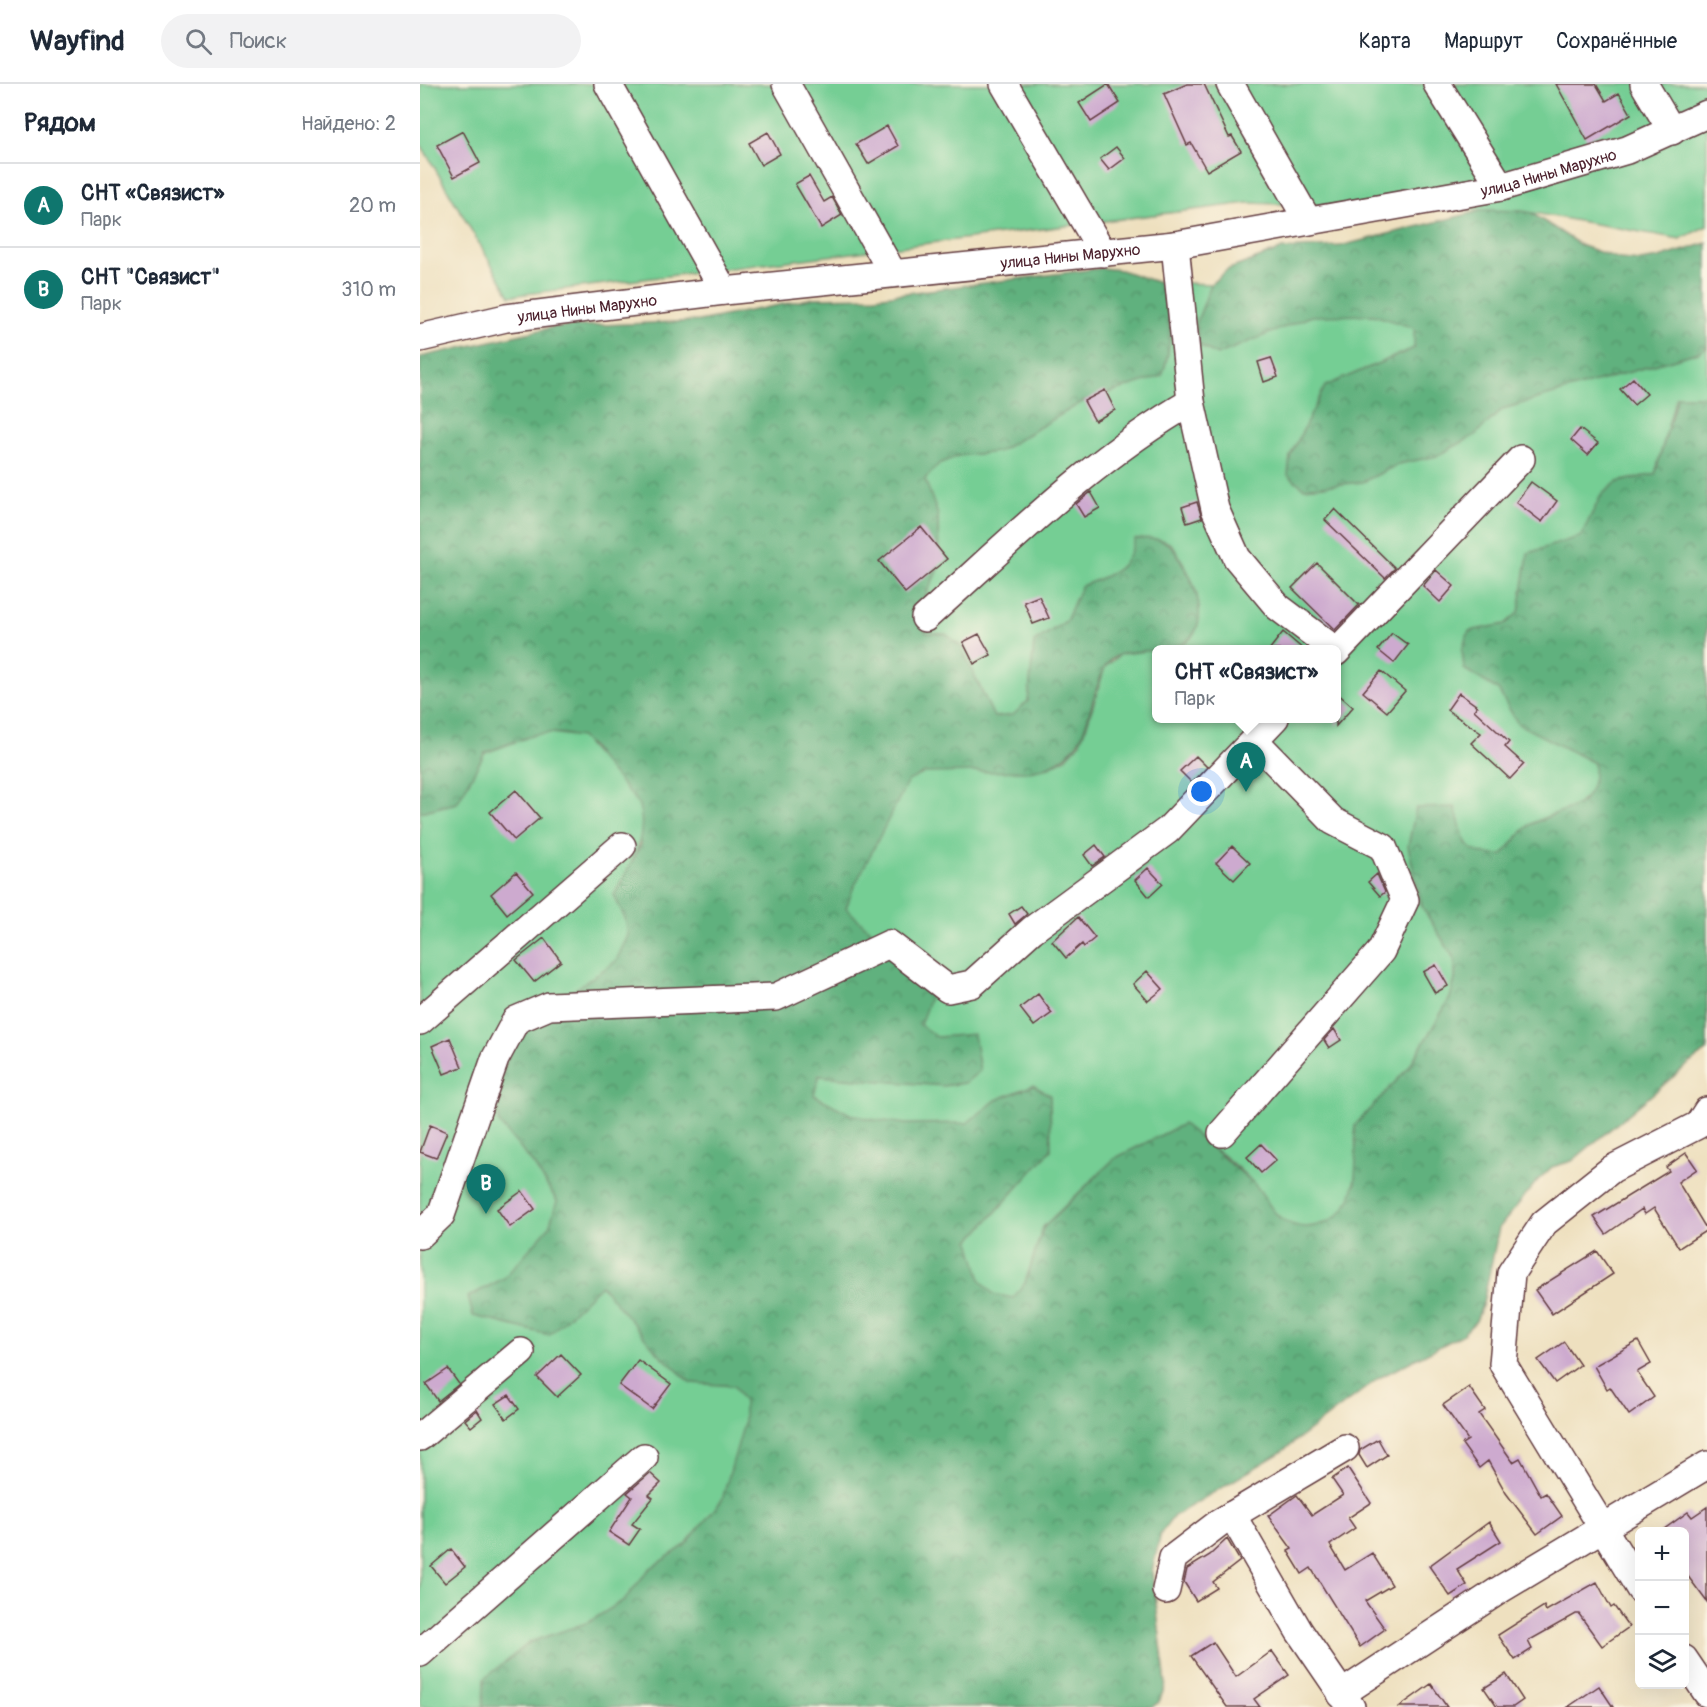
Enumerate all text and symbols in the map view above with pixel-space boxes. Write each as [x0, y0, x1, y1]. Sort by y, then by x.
search box [161, 14, 581, 68]
text: Wayfind [30, 24, 125, 59]
icon: search [182, 25, 215, 58]
text: Поиск [230, 27, 287, 55]
text: Карта [1359, 28, 1411, 55]
text: Маршрут [1444, 28, 1523, 55]
text: Сохранённые [1556, 28, 1677, 55]
text: Рядом [24, 107, 96, 139]
text: Найдено: 2 [301, 111, 396, 136]
street label: улица Нины Марухно [1478, 145, 1619, 202]
text: СНТ «Связист» [81, 179, 224, 207]
text: A [37, 193, 50, 218]
text: 20 m [349, 193, 396, 218]
text: Парк [81, 207, 122, 232]
street label: улица Нины Марухно [999, 240, 1142, 274]
text: СНТ "Связист" [81, 263, 220, 291]
text: B [38, 277, 49, 302]
text: 310 m [341, 277, 396, 302]
street label: улица Нины Марухно [515, 290, 659, 328]
text: Парк [81, 291, 122, 316]
popup [1152, 645, 1341, 723]
text: СНТ «Связист» [1175, 658, 1318, 686]
text: Парк [1175, 686, 1216, 711]
pin: A [1226, 742, 1266, 792]
your location [1187, 777, 1216, 806]
pin: B [466, 1164, 506, 1214]
map controls [1635, 1527, 1689, 1689]
button: + [1635, 1527, 1689, 1581]
button: − [1635, 1581, 1689, 1635]
button: layers [1635, 1635, 1689, 1689]

